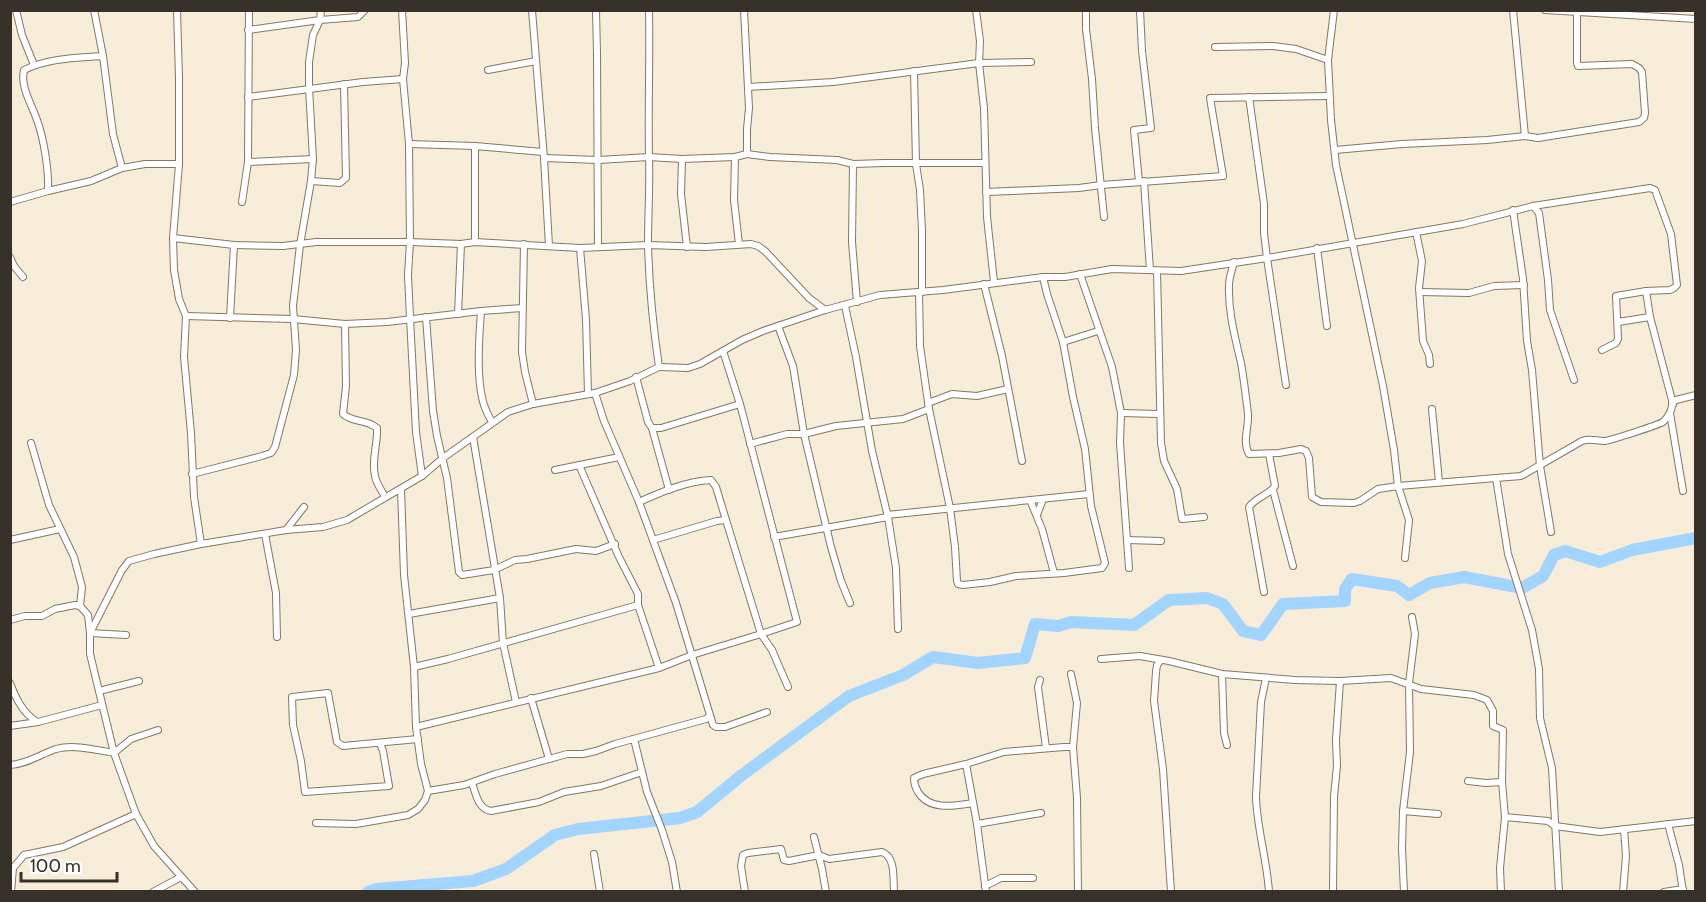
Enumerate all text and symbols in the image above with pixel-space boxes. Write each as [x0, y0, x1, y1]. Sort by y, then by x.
scale bar [21, 845, 117, 883]
text: 100 m [30, 855, 81, 877]

